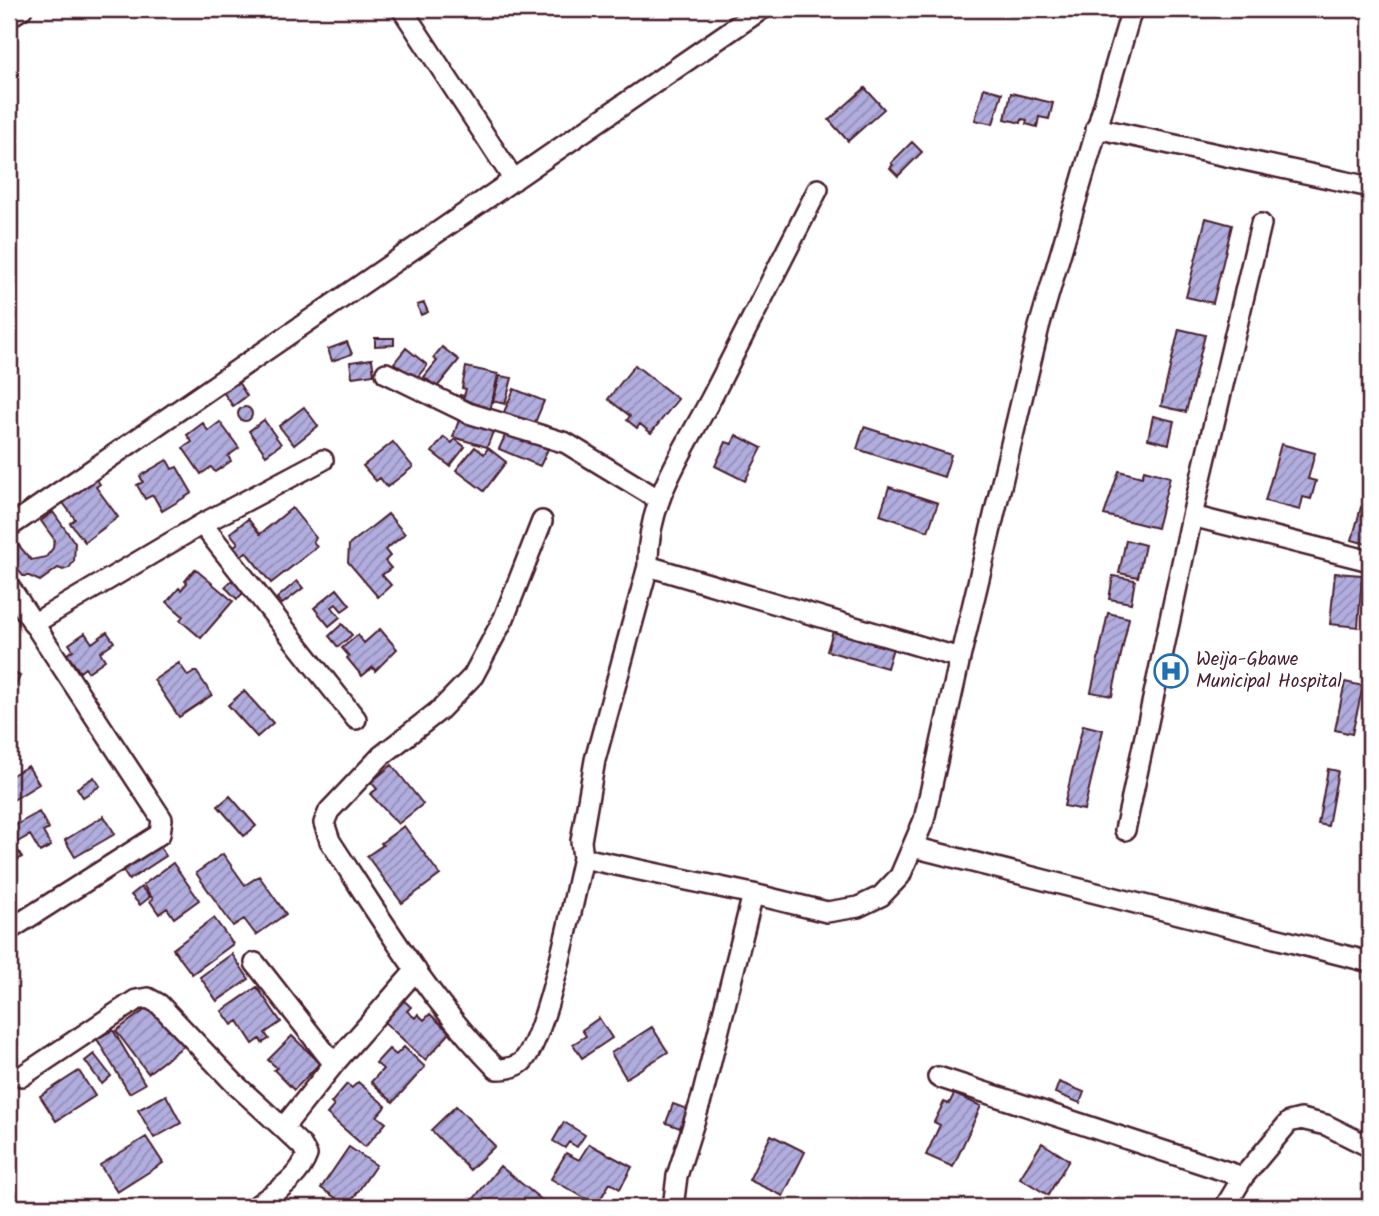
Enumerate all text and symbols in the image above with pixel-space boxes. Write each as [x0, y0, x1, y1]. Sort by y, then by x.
place label: Weija-Gbawe Municipal Hospital [1196, 645, 1342, 697]
hospital icon: Weija-Gbawe Municipal Hospital [1152, 652, 1190, 690]

